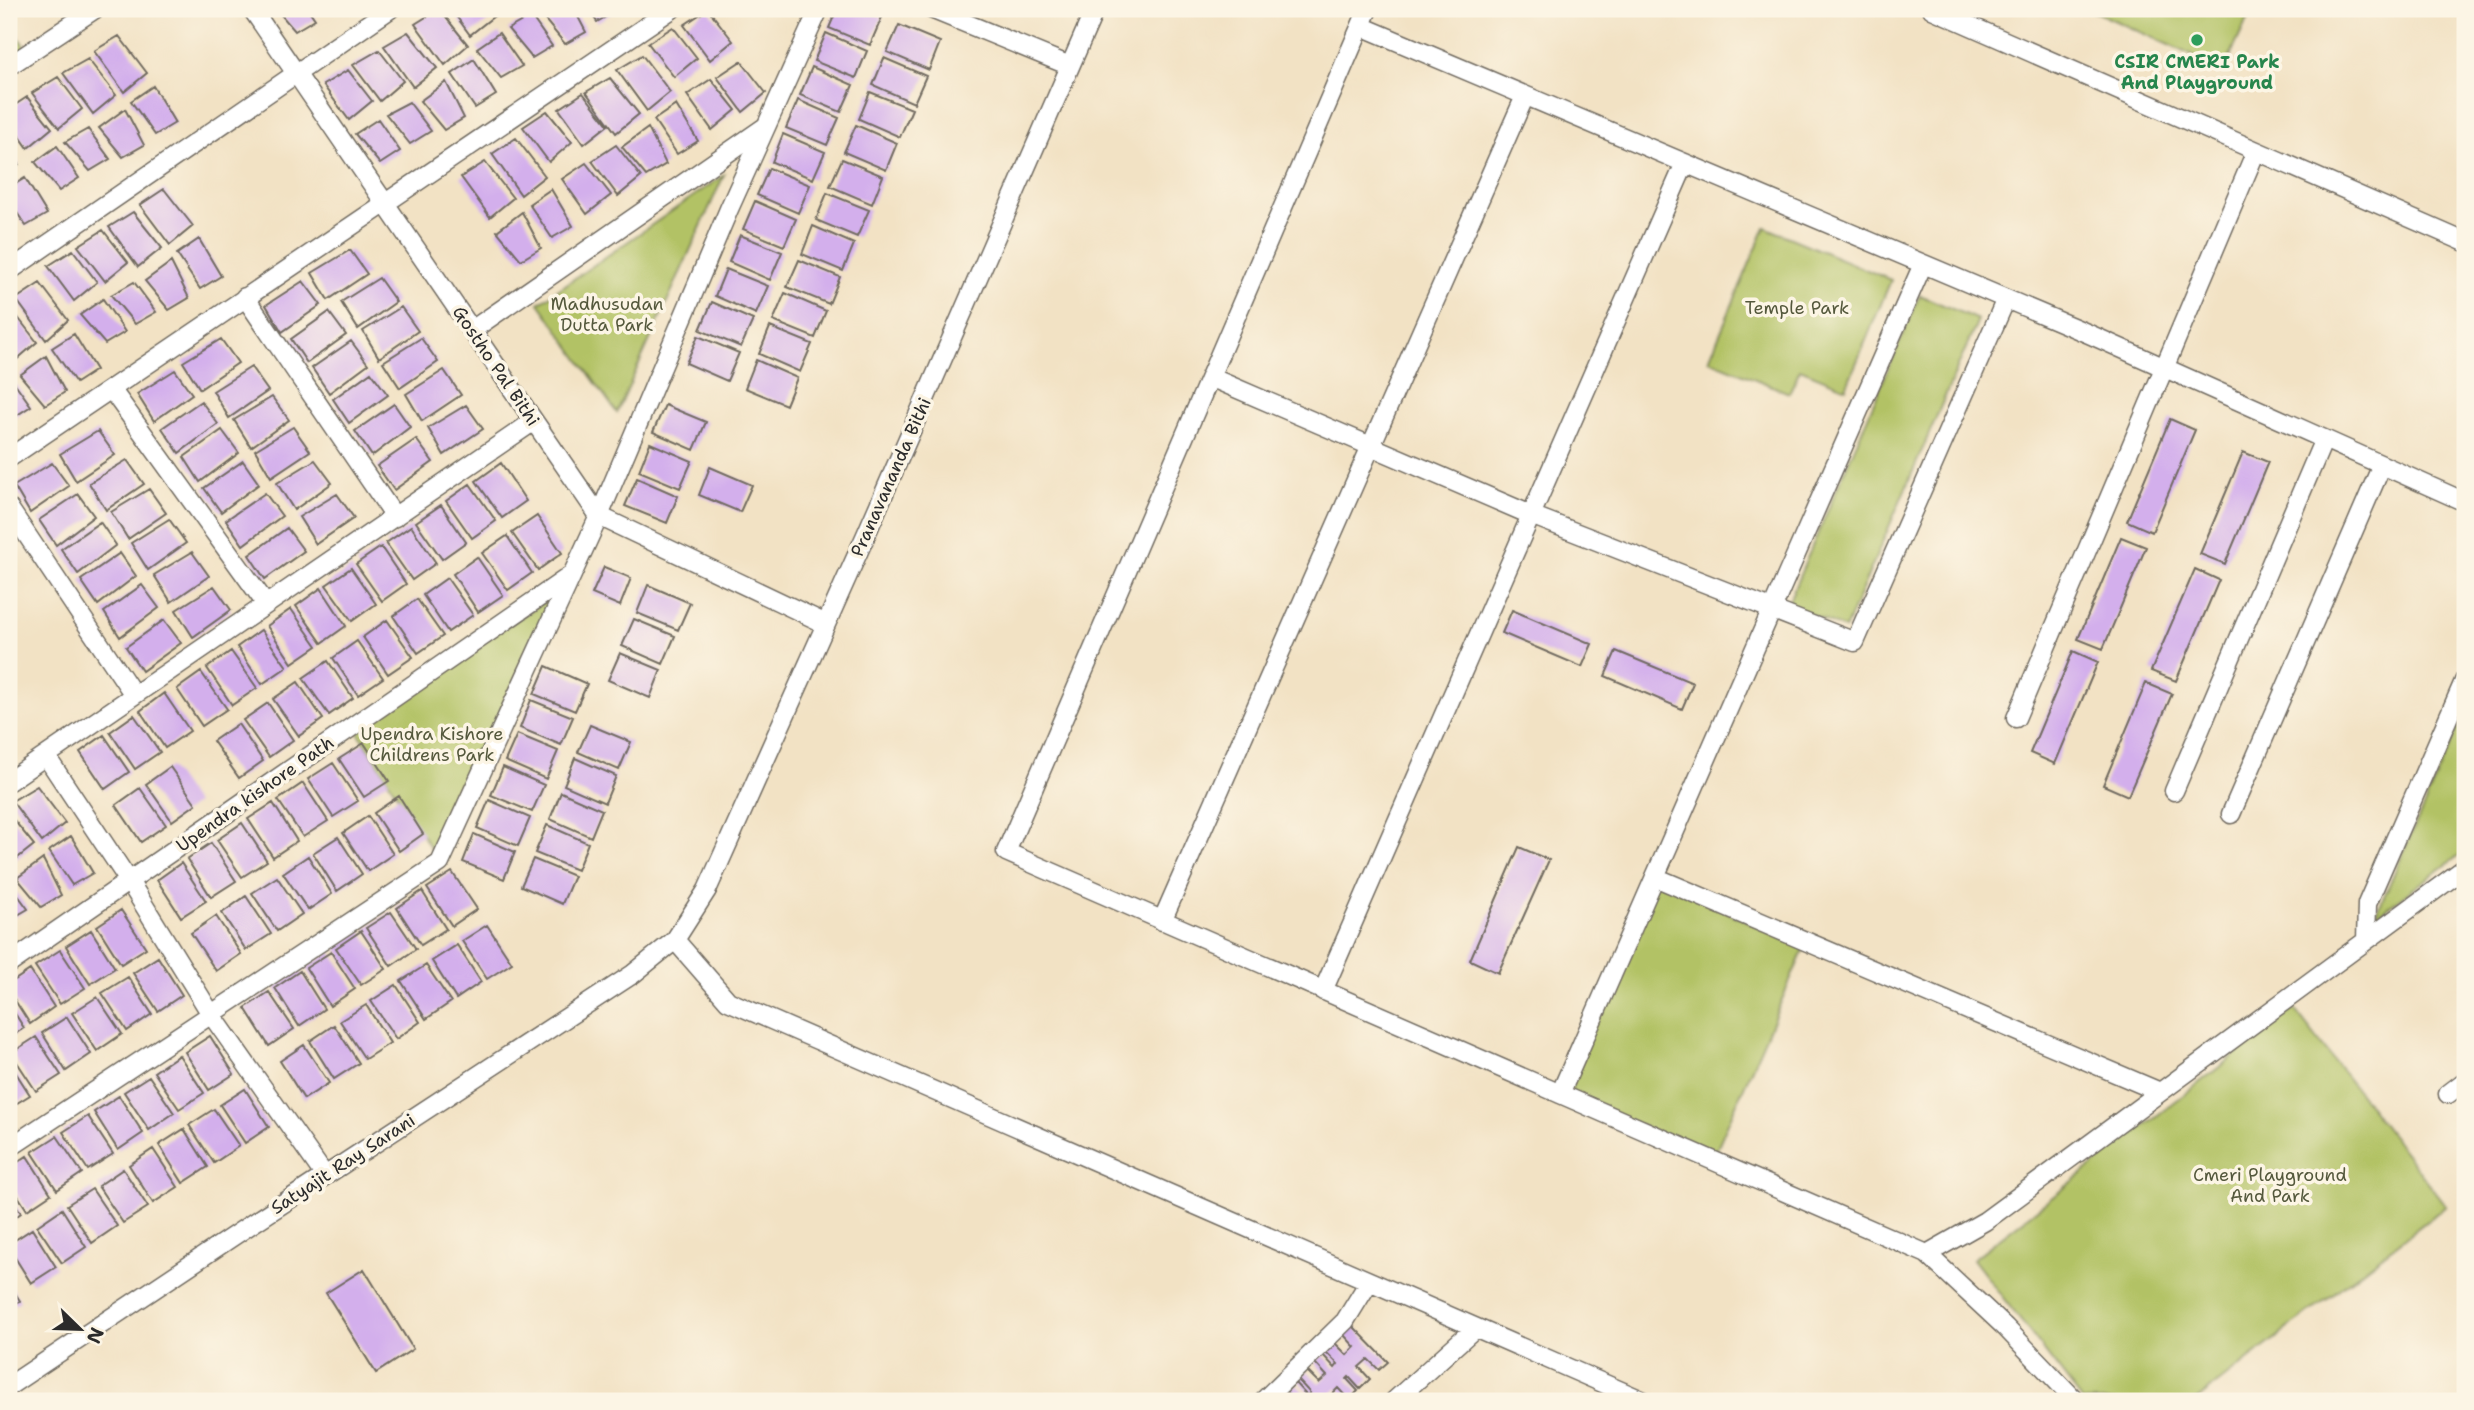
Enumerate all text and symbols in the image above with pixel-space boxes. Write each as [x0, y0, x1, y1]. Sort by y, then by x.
marker: CSIR CMERI Park And Playground [2189, 32, 2205, 48]
place label: CSIR CMERI Park And Playground [2114, 50, 2280, 95]
park label: Madhusudan Dutta Park [550, 292, 664, 337]
park label: Temple Park [1745, 296, 1849, 320]
street label: Gostho Pal Bithi [447, 301, 545, 431]
street label: Pranavananda Bithi [845, 394, 937, 560]
park label: Upendra Kishore Childrens Park [360, 722, 504, 767]
street label: Upendra kishore Path [171, 731, 339, 857]
street label: Satyajit Ray Sarani [266, 1108, 420, 1220]
park label: Cmeri Playground And Park [2193, 1163, 2347, 1208]
north arrow [46, 1294, 116, 1364]
text: N [81, 1324, 110, 1347]

